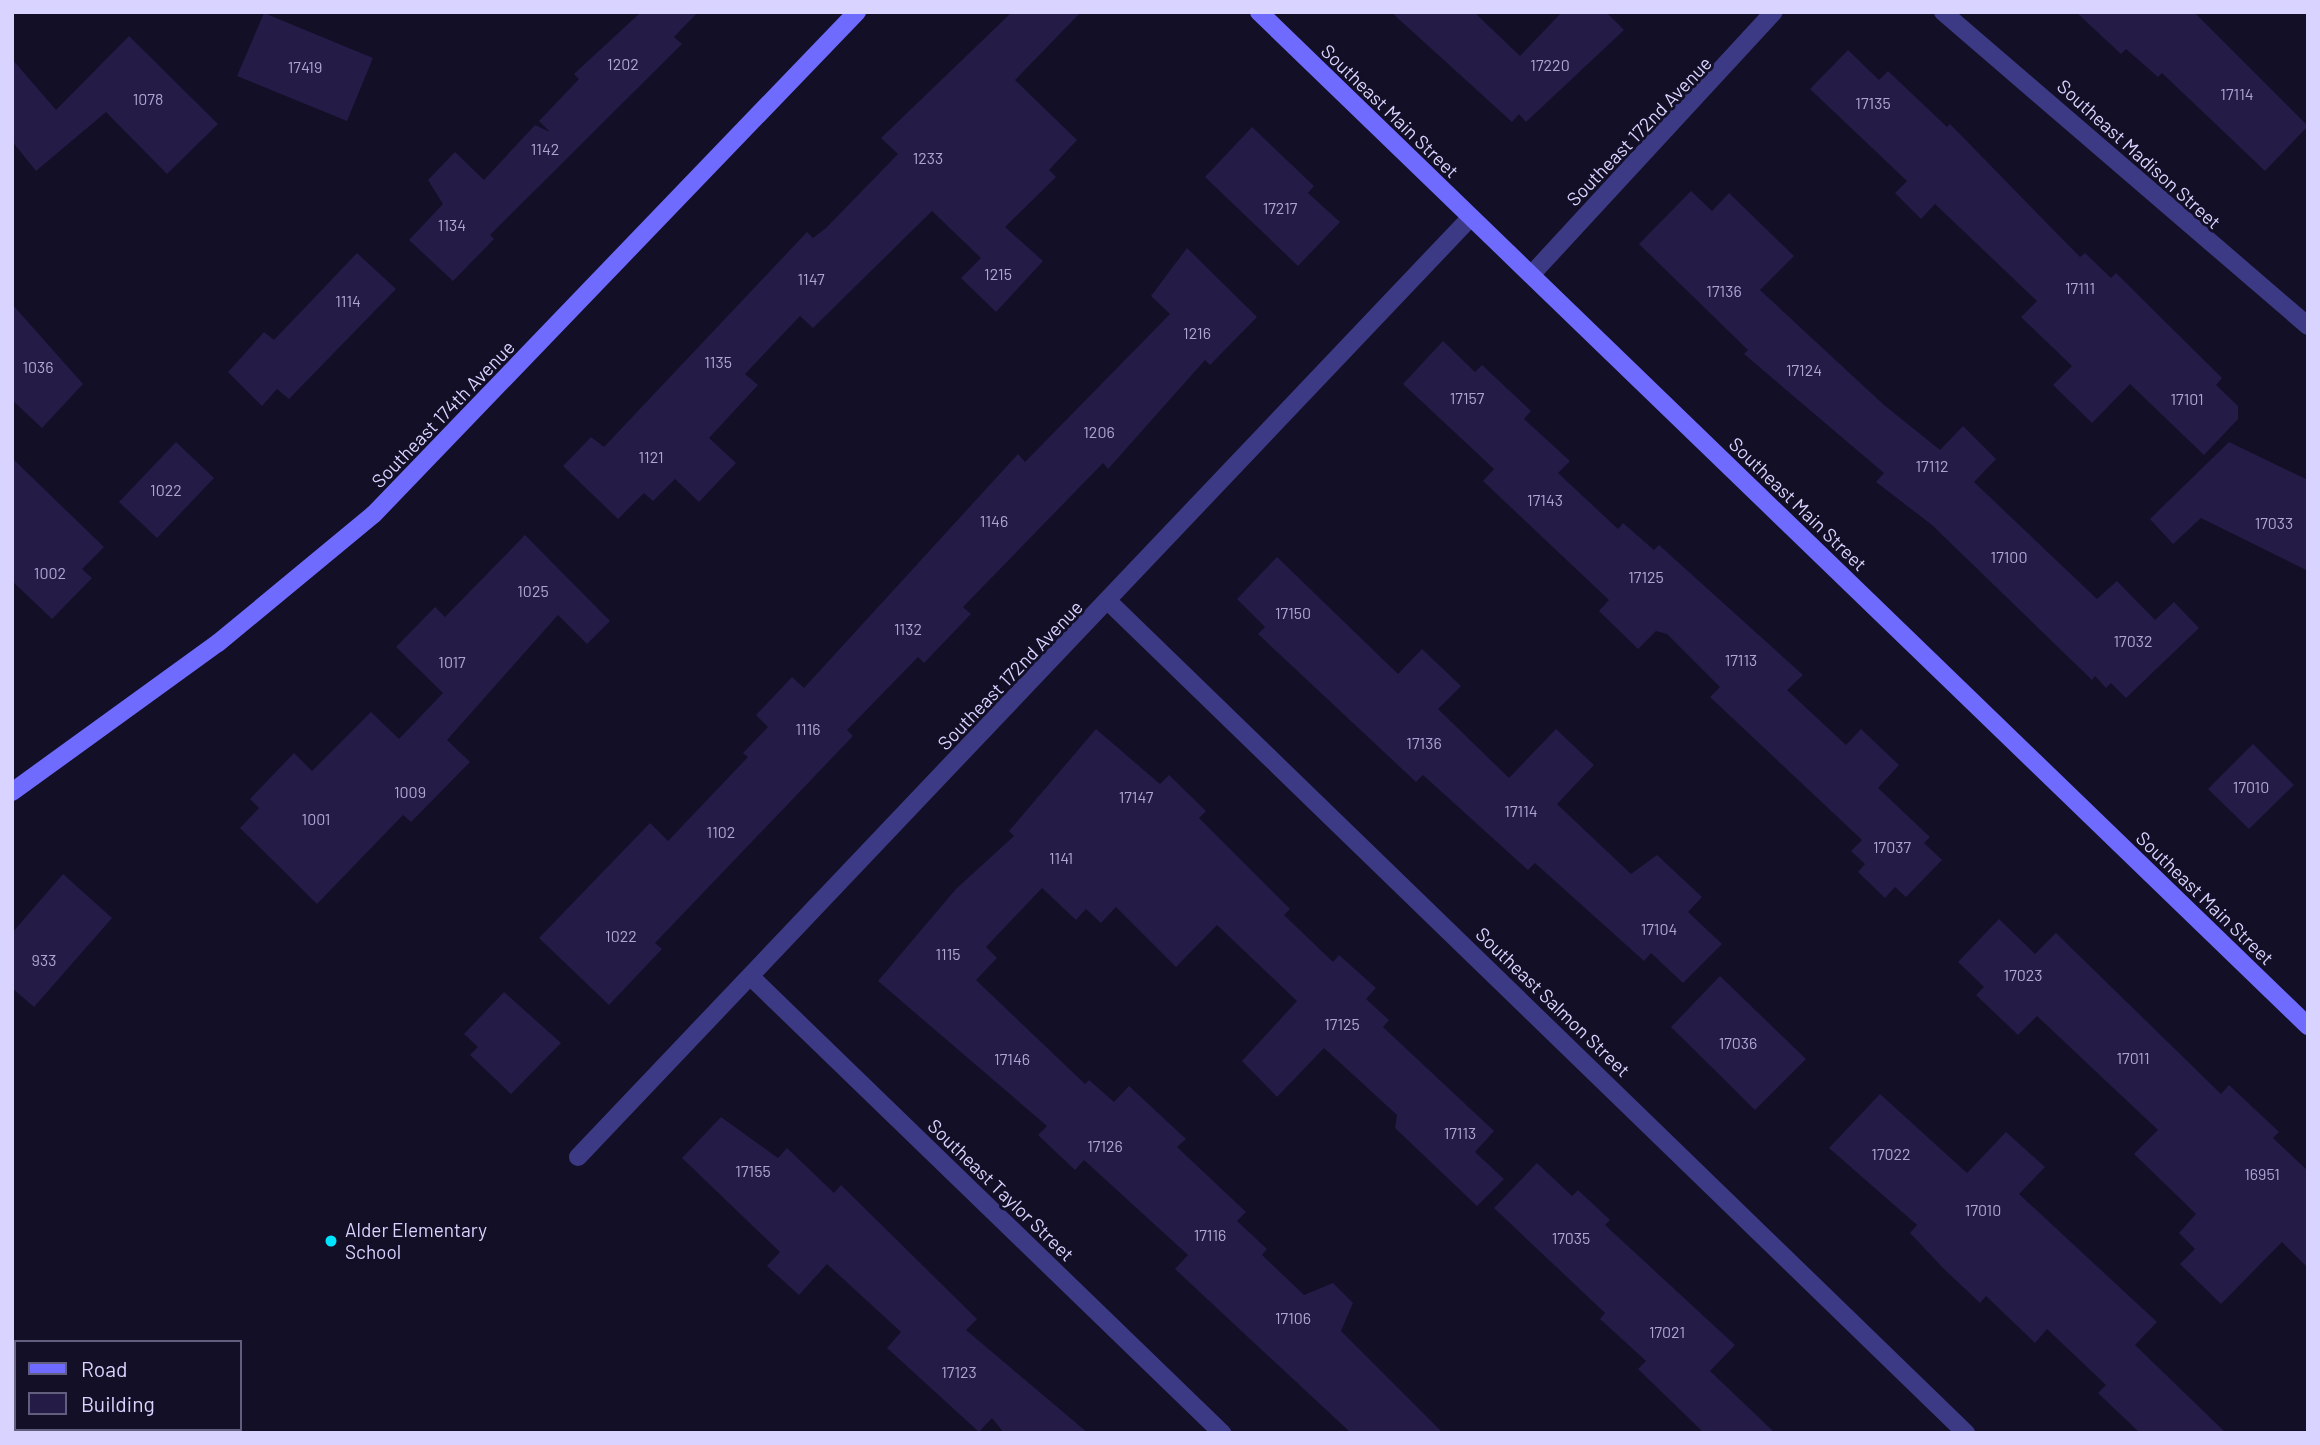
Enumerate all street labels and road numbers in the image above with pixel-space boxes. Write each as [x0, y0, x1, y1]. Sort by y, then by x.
street label: Southeast Main Street [1317, 39, 1463, 183]
street label: Southeast 172nd Avenue [1562, 52, 1716, 210]
street label: Southeast Madison Street [2053, 75, 2225, 233]
street label: Southeast 174th Avenue [367, 336, 519, 492]
street label: Southeast Main Street [1725, 432, 1871, 576]
street label: Southeast 172nd Avenue [933, 596, 1087, 754]
street label: Southeast Main Street [2132, 826, 2278, 970]
street label: Southeast Salmon Street [1471, 923, 1635, 1081]
street label: Southeast Taylor Street [923, 1114, 1079, 1266]

